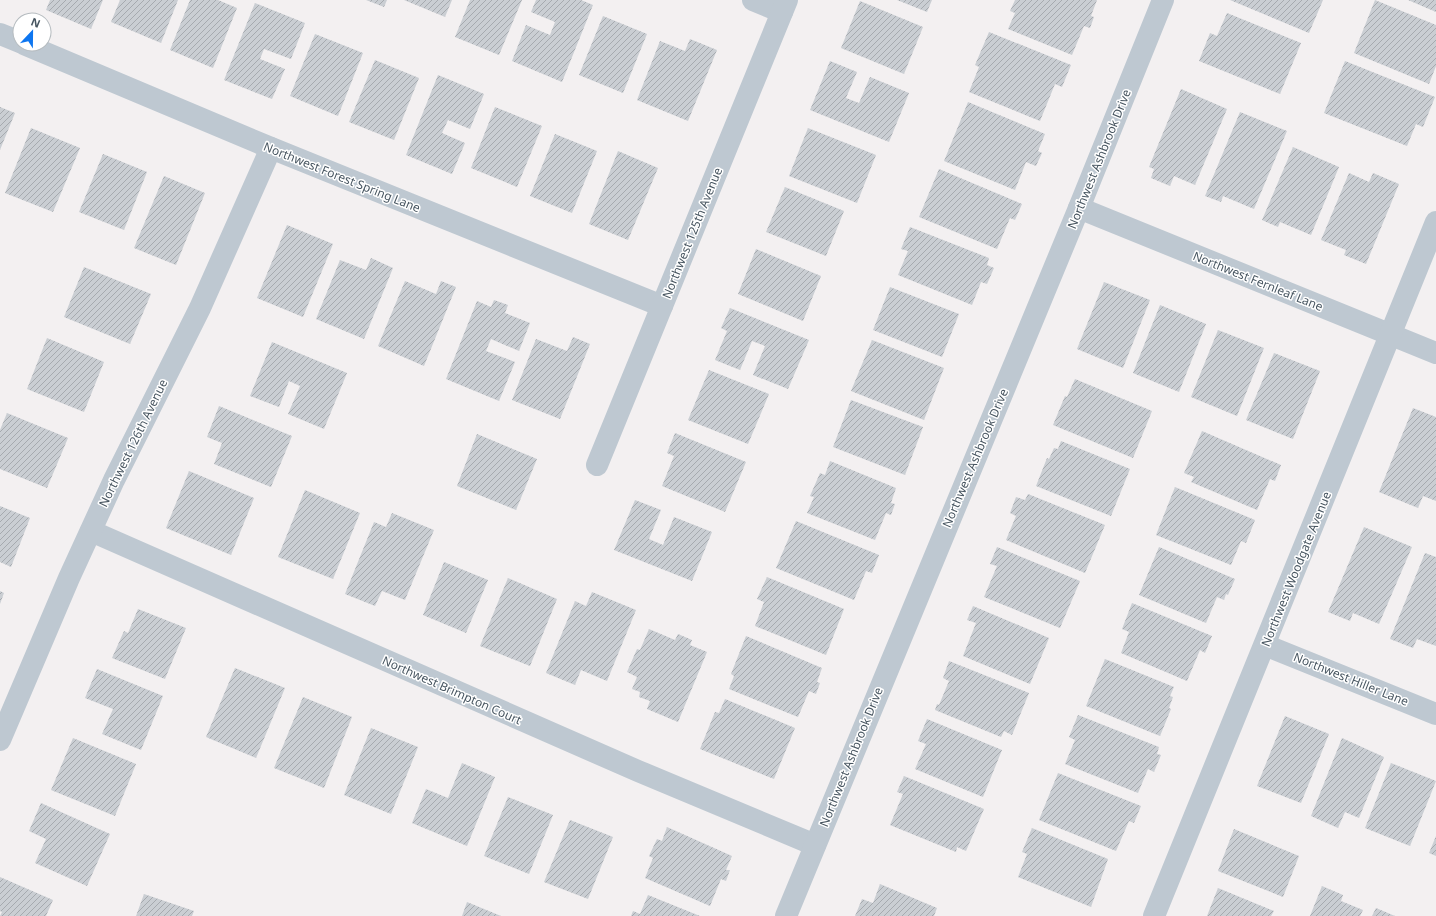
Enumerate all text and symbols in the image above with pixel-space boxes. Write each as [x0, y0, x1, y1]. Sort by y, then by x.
north arrow [12, 12, 52, 52]
text: N [29, 14, 43, 31]
street label: Northwest Ashbrook Drive [1063, 86, 1135, 231]
street label: Northwest Forest Spring Lane [261, 138, 423, 216]
street label: Northwest 125th Avenue [658, 165, 726, 301]
street label: Northwest Fernleaf Lane [1190, 247, 1326, 315]
street label: Northwest 126th Avenue [95, 376, 171, 510]
street label: Northwest Ashbrook Drive [938, 386, 1012, 530]
street label: Northwest Woodgate Avenue [1257, 489, 1335, 649]
street label: Northwest Hiller Lane [1291, 648, 1411, 710]
street label: Northwest Brimpton Court [380, 652, 525, 729]
street label: Northwest Ashbrook Drive [815, 684, 887, 829]

